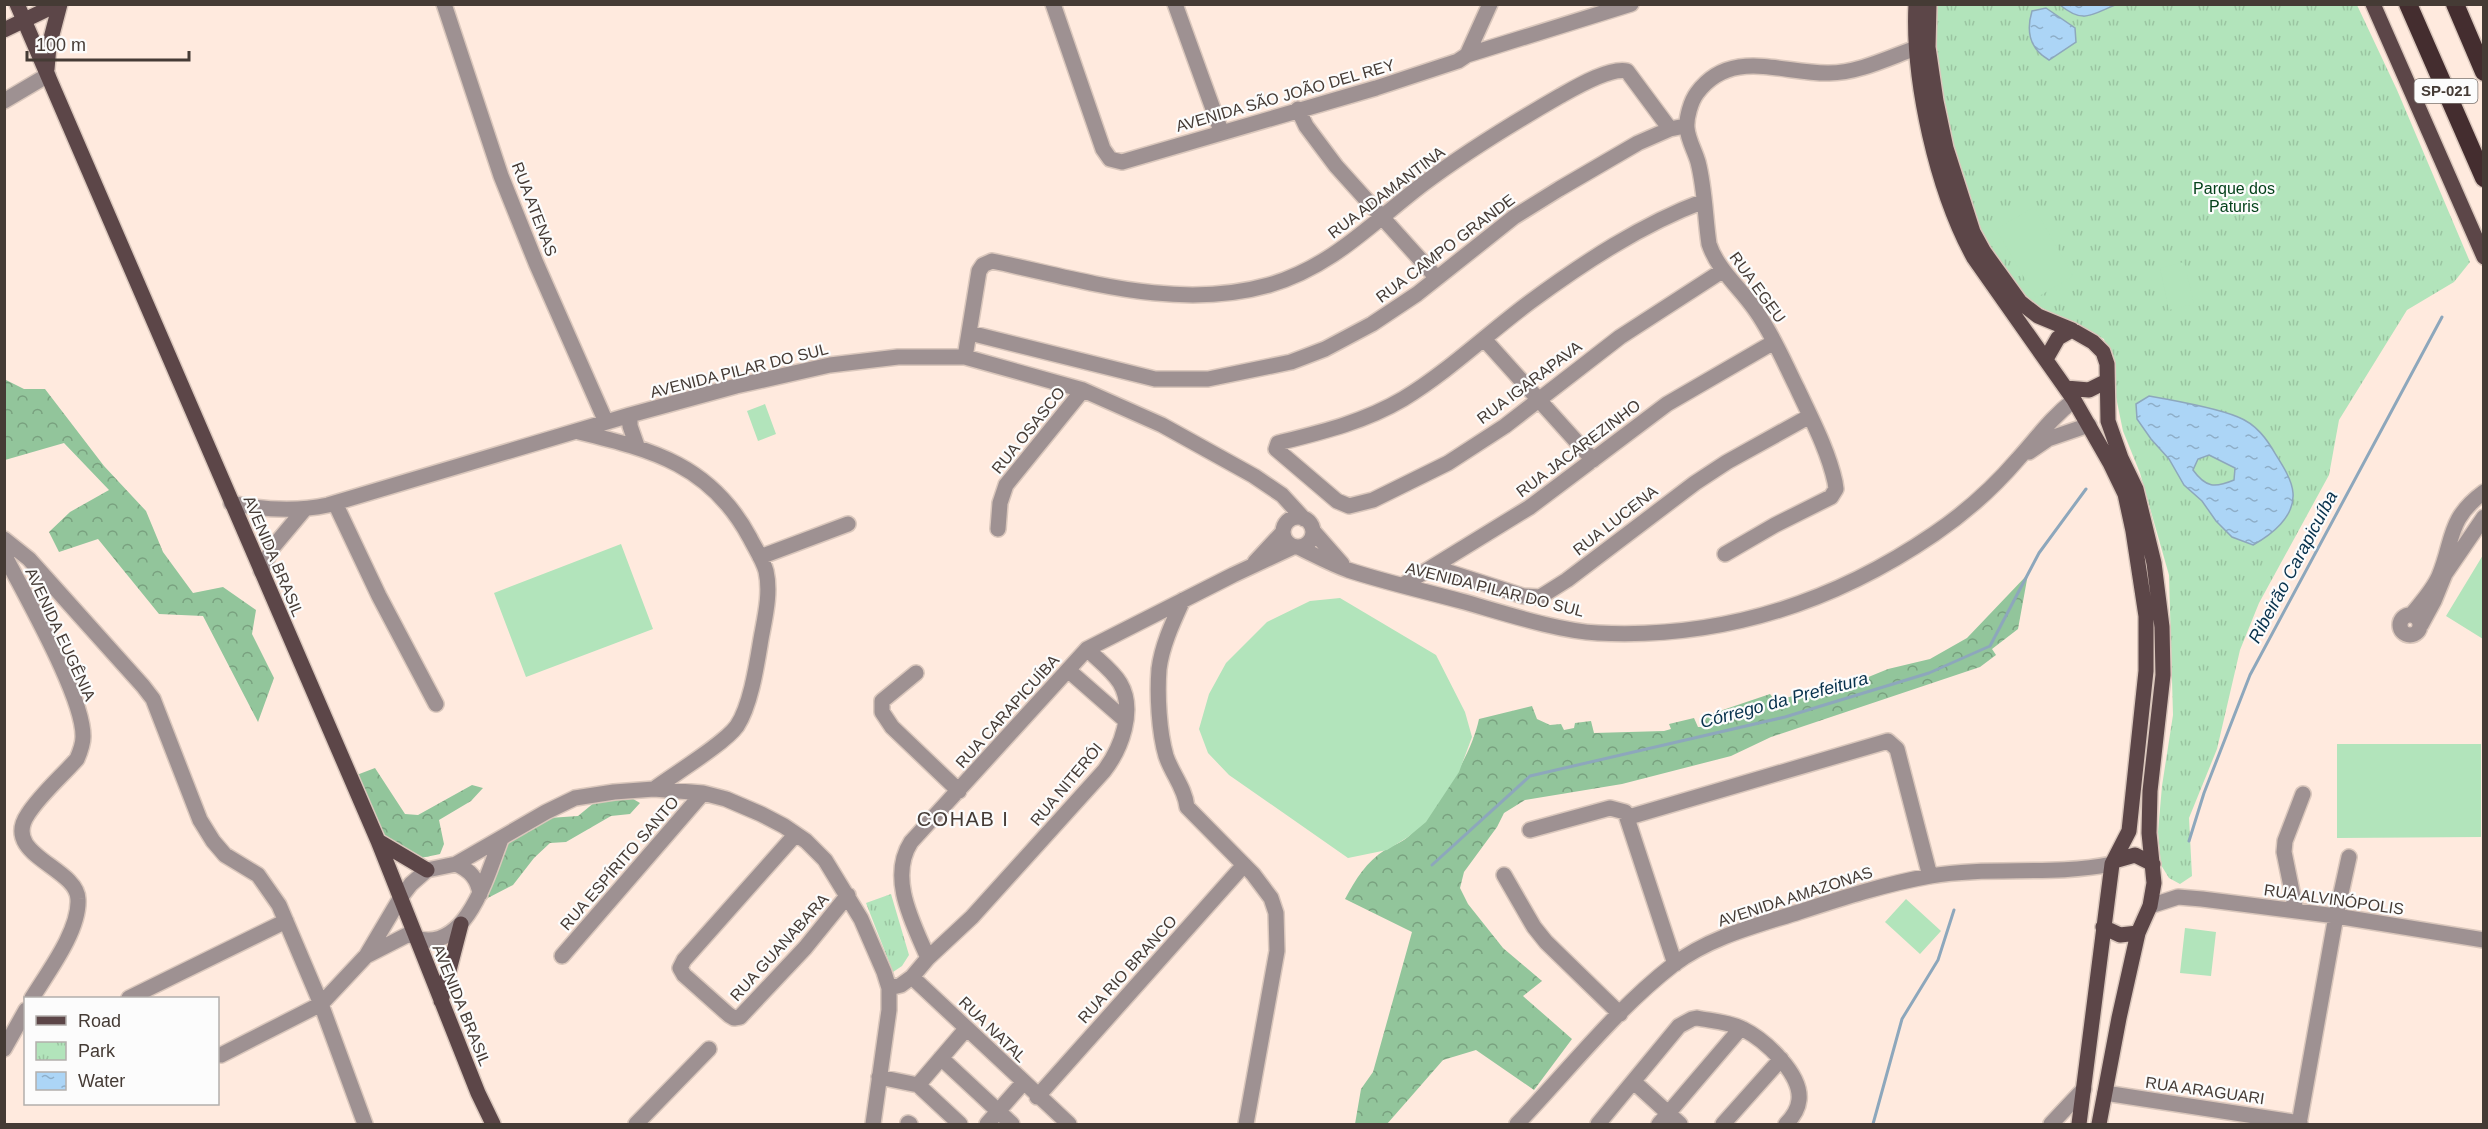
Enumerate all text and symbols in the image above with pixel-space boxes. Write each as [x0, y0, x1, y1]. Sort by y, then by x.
scale bar [27, 24, 189, 62]
text: 100 m [36, 35, 86, 55]
street label: AVENIDA SÃO JOÃO DEL REY [1173, 54, 1397, 135]
road number: SP-021 [2414, 79, 2478, 103]
street label: RUA ADAMANTINA [1325, 143, 1448, 242]
street label: RUA ATENAS [509, 160, 560, 259]
park label: Parque dos Paturis [2193, 180, 2275, 215]
street label: RUA CAMPO GRANDE [1373, 191, 1518, 306]
street label: RUA EGEU [1726, 249, 1789, 326]
street label: RUA IGARAPAVA [1474, 337, 1585, 427]
street label: AVENIDA PILAR DO SUL [648, 340, 830, 401]
street label: RUA OSASCO [988, 384, 1068, 477]
street label: RUA JACAREZINHO [1513, 396, 1643, 500]
street label: RUA LUCENA [1570, 482, 1661, 559]
water label: Ribeirão Carapicuíba [2244, 488, 2342, 646]
street label: AVENIDA BRASIL [240, 493, 307, 619]
street label: AVENIDA PILAR DO SUL [1404, 559, 1586, 620]
street label: AVENIDA EUGÊNIA [22, 565, 100, 704]
street label: RUA CARAPICUÍBA [952, 651, 1063, 771]
water label: Córrego da Prefeitura [1698, 668, 1870, 732]
street label: RUA NITERÓI [1026, 739, 1106, 829]
street label: RUA ESPÍRITO SANTO [556, 793, 682, 933]
district label: COHAB I [917, 808, 1009, 830]
street label: AVENIDA AMAZONAS [1716, 863, 1875, 930]
street label: RUA ALVINÓPOLIS [2263, 880, 2405, 918]
street label: RUA GUANABARA [727, 890, 832, 1004]
street label: RUA RIO BRANCO [1075, 912, 1180, 1027]
street label: AVENIDA BRASIL [429, 942, 494, 1069]
street label: RUA NATAL [956, 993, 1030, 1066]
legend [24, 997, 219, 1105]
text: Road [78, 1011, 121, 1031]
text: Park [78, 1041, 116, 1061]
text: Water [78, 1071, 125, 1091]
street label: RUA ARAGUARI [2144, 1074, 2266, 1107]

